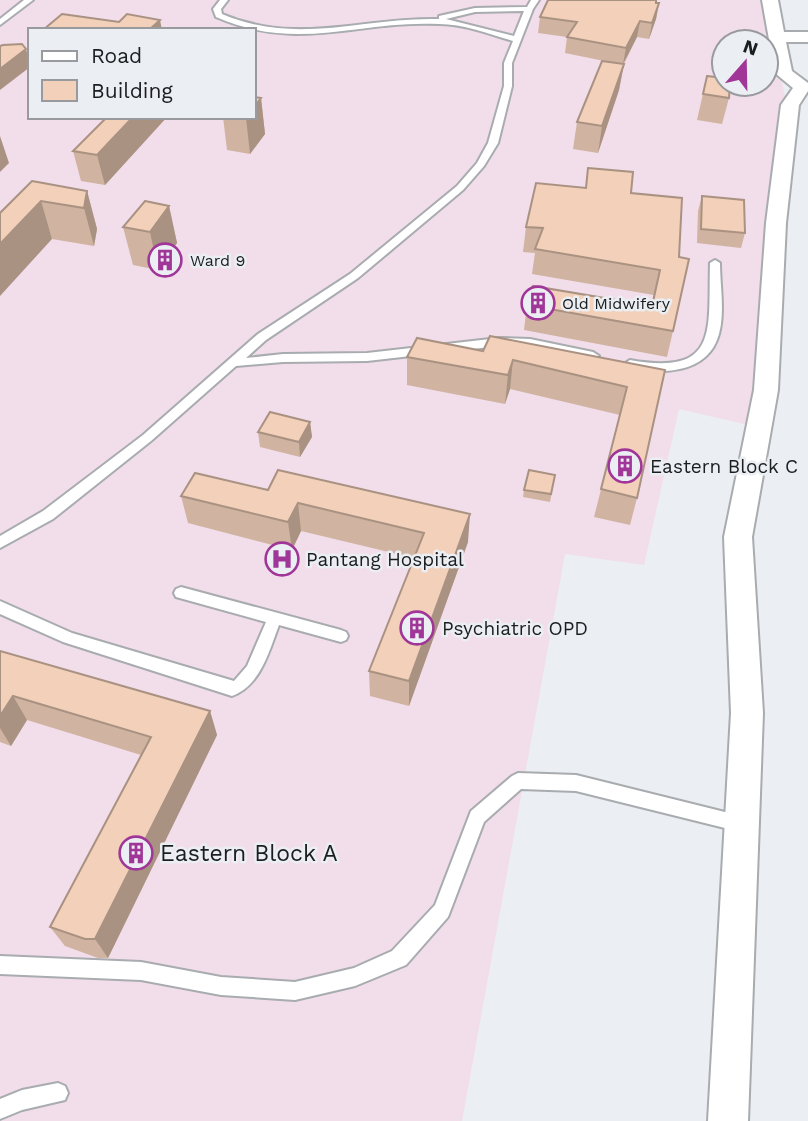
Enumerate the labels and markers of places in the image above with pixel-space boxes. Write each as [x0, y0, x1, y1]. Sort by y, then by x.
building icon: Ward 9 [146, 241, 184, 279]
place label: Ward 9 [190, 251, 245, 270]
building icon: Old Midwifery [519, 284, 557, 322]
place label: Old Midwifery [562, 294, 671, 313]
building icon: Eastern Block C [606, 447, 644, 485]
place label: Eastern Block C [650, 455, 798, 478]
hospital icon: Pantang Hospital [263, 540, 301, 578]
place label: Pantang Hospital [306, 548, 464, 571]
building icon: Psychiatric OPD [398, 609, 436, 647]
place label: Psychiatric OPD [442, 617, 588, 640]
building icon: Eastern Block A [117, 834, 155, 872]
place label: Eastern Block A [160, 840, 338, 867]

